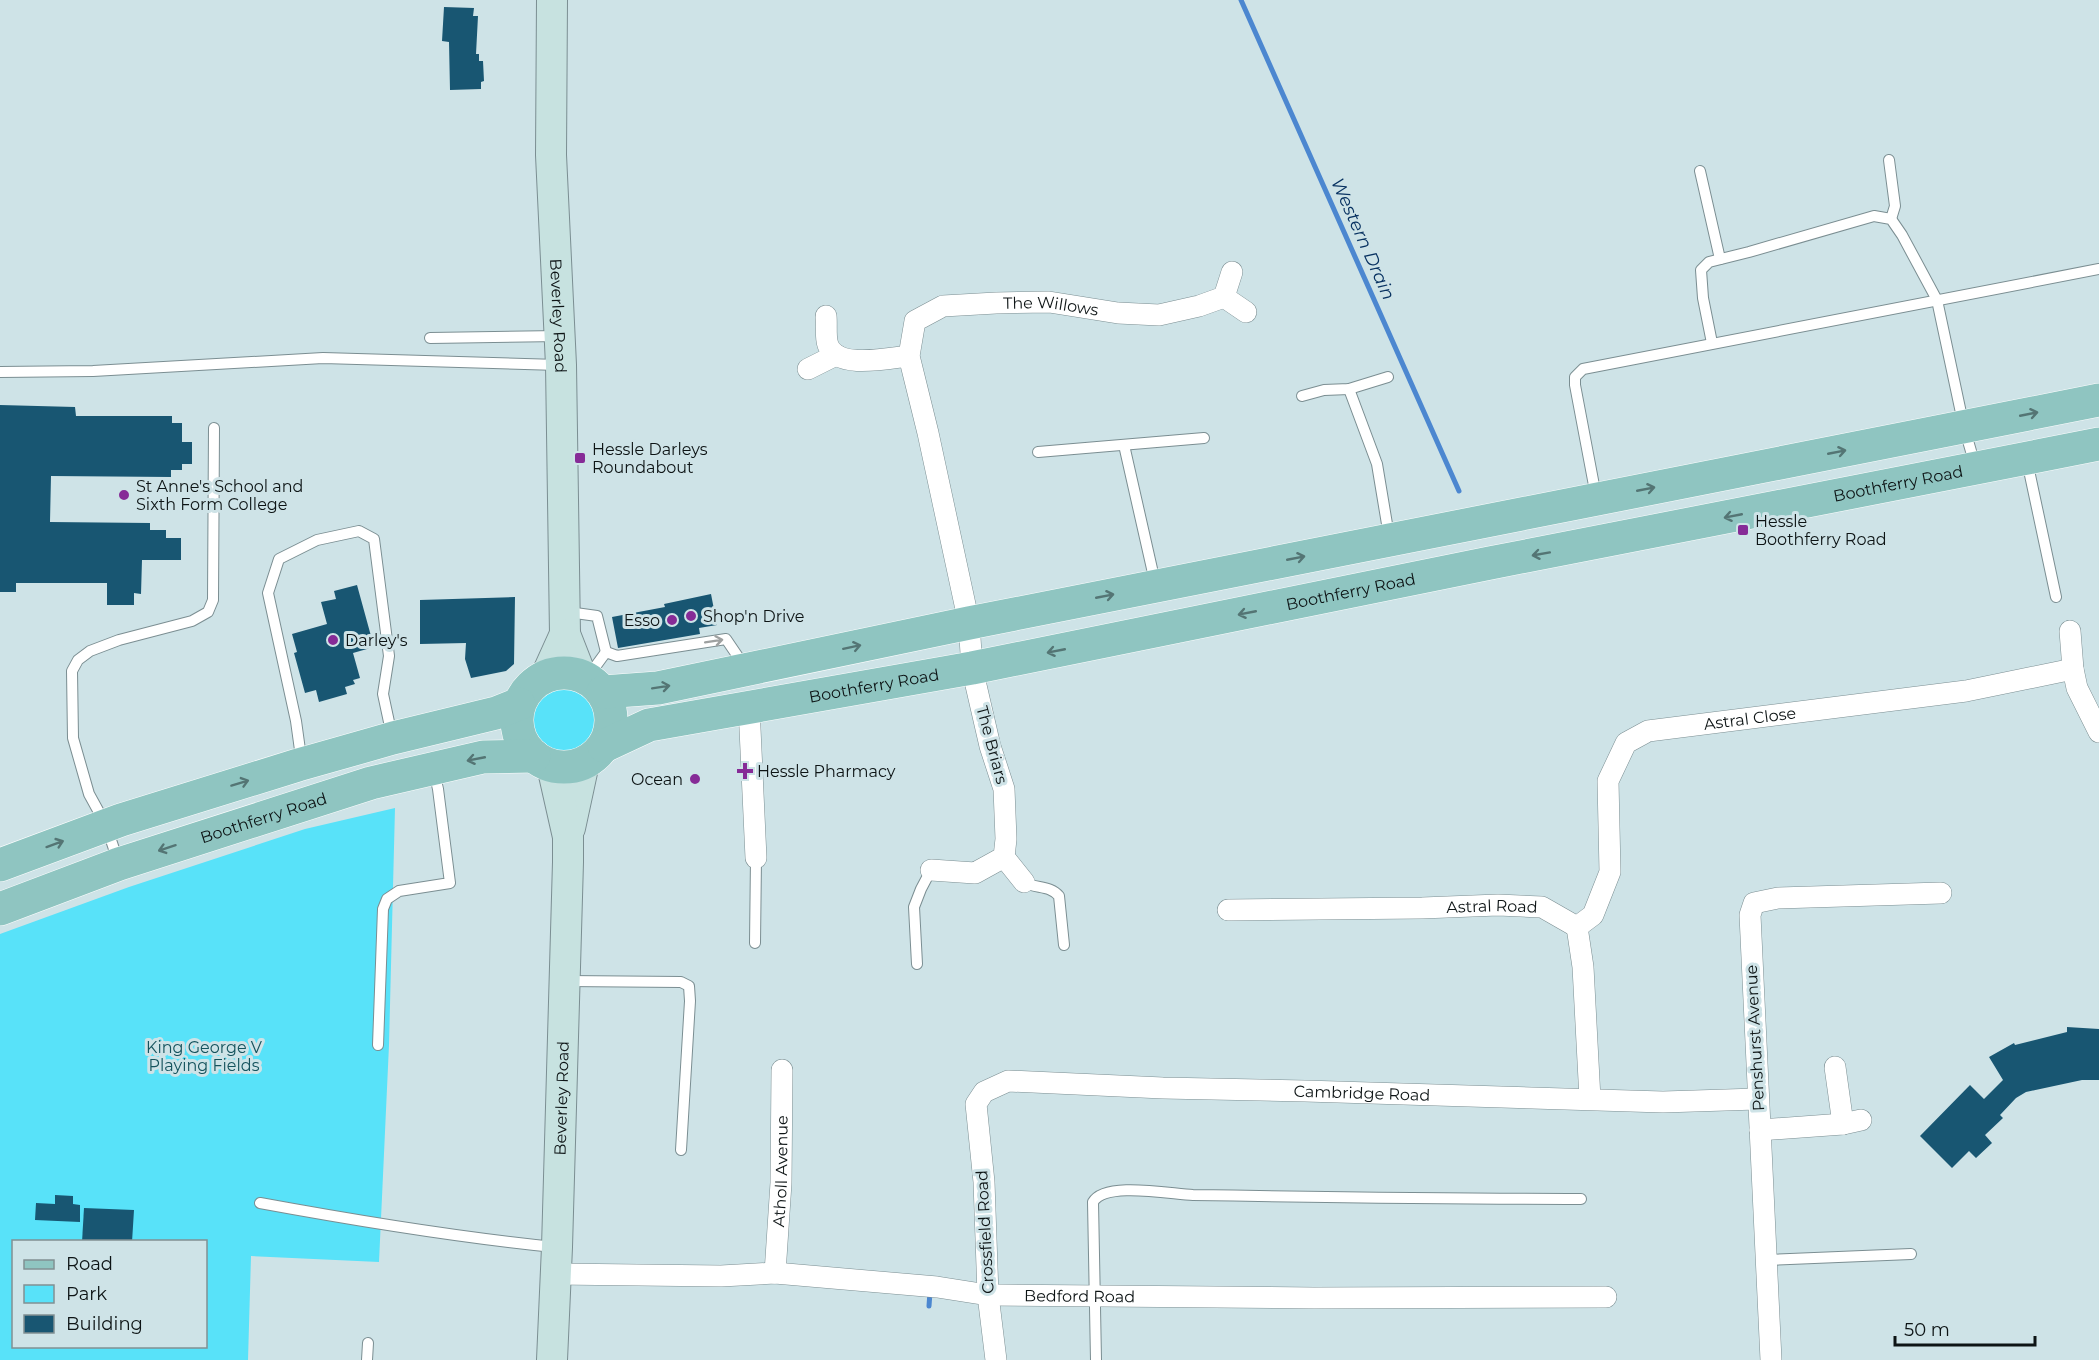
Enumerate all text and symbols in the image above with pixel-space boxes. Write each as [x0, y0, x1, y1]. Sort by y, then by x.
water label: Western Drain [1326, 175, 1400, 303]
street label: Beverley Road [546, 258, 571, 373]
street label: The Willows [1003, 292, 1100, 319]
one-way arrow [2018, 408, 2038, 419]
place label: Hessle Darleys Roundabout [592, 440, 708, 477]
one-way arrow [1827, 446, 1847, 457]
marker: Hessle Darleys Roundabout [573, 451, 587, 465]
street label: Boothferry Road [1832, 461, 1965, 505]
place label: St Anne's School and Sixth Form College [136, 477, 303, 514]
one-way arrow [1636, 483, 1655, 494]
marker: St Anne's School and Sixth Form College [117, 488, 131, 502]
one-way arrow [1723, 511, 1743, 522]
place label: Hessle Boothferry Road [1755, 512, 1887, 549]
marker: Hessle Boothferry Road [1736, 523, 1750, 537]
one-way arrow [1532, 549, 1552, 560]
one-way arrow [1286, 552, 1305, 563]
street label: Boothferry Road [1284, 569, 1417, 614]
one-way arrow [1094, 590, 1114, 601]
place label: Shop'n Drive [703, 607, 804, 626]
one-way arrow [1238, 608, 1257, 619]
marker: Shop'n Drive [684, 609, 698, 623]
place label: Esso [624, 611, 660, 630]
marker: Esso [665, 613, 679, 627]
place label: Darley's [345, 631, 408, 650]
marker: Darley's [326, 633, 340, 647]
one-way arrow [704, 635, 723, 646]
one-way arrow [842, 641, 861, 652]
one-way arrow [1047, 646, 1066, 657]
street label: Boothferry Road [807, 665, 940, 706]
one-way arrow [651, 681, 670, 692]
street label: Astral Close [1703, 703, 1797, 733]
street label: The Briars [972, 704, 1012, 786]
one-way arrow [466, 754, 486, 765]
place label: Hessle Pharmacy [757, 762, 896, 781]
marker: Hessle Pharmacy [738, 764, 752, 778]
place label: Ocean [631, 770, 683, 789]
marker: Ocean [688, 772, 702, 786]
one-way arrow [230, 777, 249, 788]
street label: Boothferry Road [198, 788, 329, 847]
one-way arrow [45, 838, 64, 849]
one-way arrow [158, 843, 177, 854]
street label: Astral Road [1446, 895, 1538, 917]
street label: Penshurst Avenue [1742, 964, 1768, 1112]
park label: King George V Playing Fields [146, 1038, 263, 1075]
street label: Beverley Road [550, 1041, 572, 1156]
street label: Cambridge Road [1293, 1081, 1431, 1104]
street label: Atholl Avenue [769, 1115, 791, 1228]
street label: Crossfield Road [972, 1170, 998, 1294]
legend [12, 1240, 207, 1348]
text: Road [66, 1253, 113, 1275]
text: Park [66, 1283, 107, 1305]
street label: Bedford Road [1024, 1286, 1135, 1306]
scale bar [1895, 1309, 2034, 1347]
text: Building [66, 1313, 143, 1335]
text: 50 m [1904, 1319, 1950, 1341]

